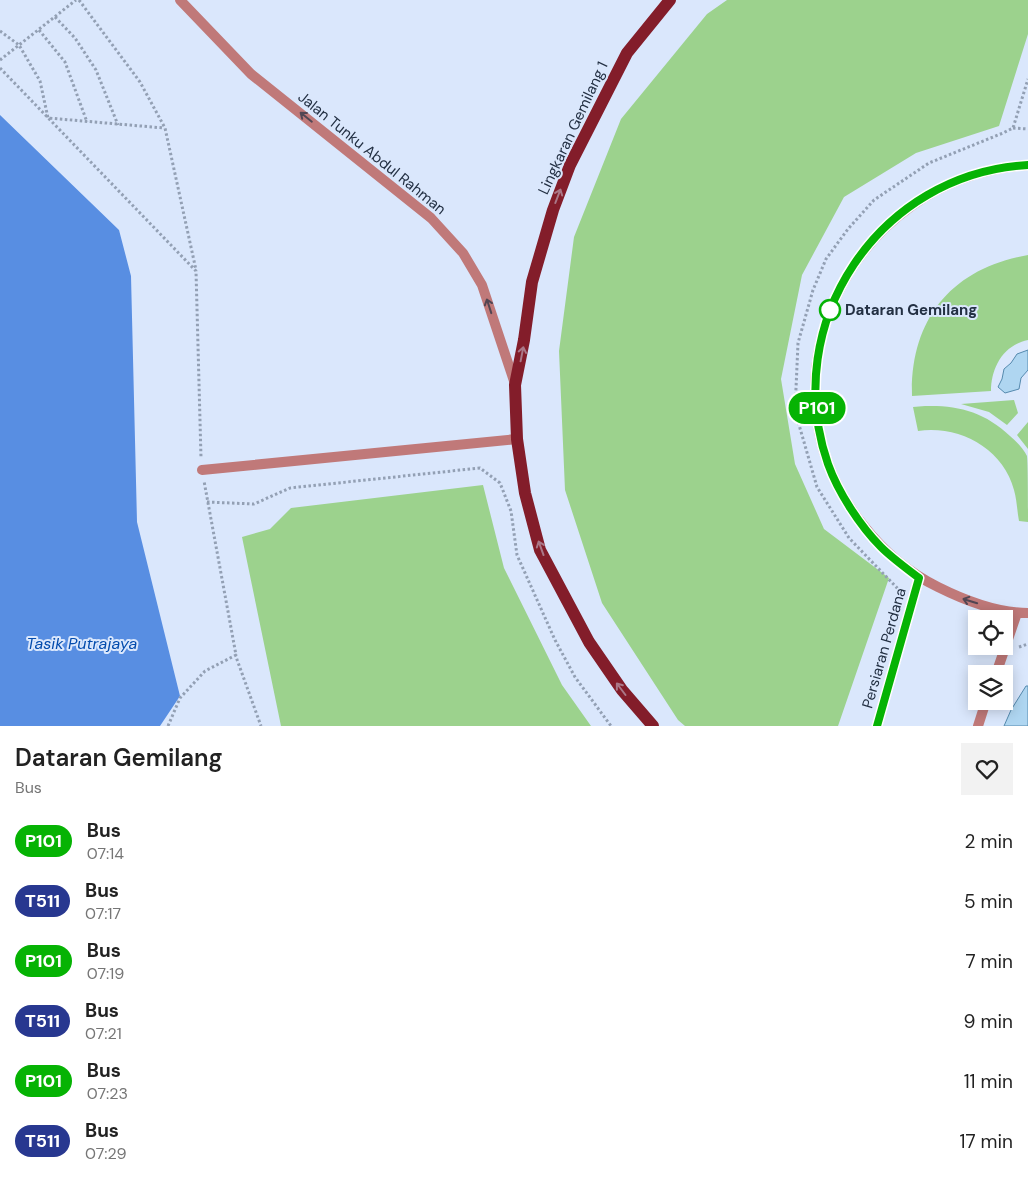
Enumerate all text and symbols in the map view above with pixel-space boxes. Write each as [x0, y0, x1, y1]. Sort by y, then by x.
street label: Lingkaran Gemilang 1 [533, 58, 613, 198]
street label: Jalan Tunku Abdul Rahman [294, 87, 450, 219]
one-way arrow [299, 111, 312, 122]
one-way arrow [554, 189, 563, 204]
one-way arrow [484, 298, 493, 314]
marker: Dataran Gemilang [819, 299, 841, 321]
place label: Dataran Gemilang [845, 300, 977, 320]
one-way arrow [517, 346, 527, 362]
line badge: P101 [782, 392, 852, 424]
text: P101 [799, 396, 835, 420]
one-way arrow [536, 541, 545, 556]
street label: Persiaran Perdana [857, 585, 911, 711]
one-way arrow [962, 596, 978, 606]
map controls [968, 610, 1013, 710]
button: locate [968, 610, 1013, 655]
water label: Tasik Putrajaya [27, 633, 138, 654]
button: layers [968, 665, 1013, 710]
one-way arrow [616, 682, 626, 696]
text: Dataran Gemilang [15, 742, 223, 773]
button: heart [961, 743, 1013, 795]
text: Bus [15, 777, 42, 798]
text: Bus [87, 818, 121, 843]
text: P101 [25, 829, 62, 853]
text: 2 min [965, 829, 1013, 854]
text: 07:14 [87, 843, 124, 864]
text: Bus [85, 878, 119, 903]
text: T511 [25, 889, 60, 913]
text: 5 min [964, 889, 1013, 914]
text: 07:17 [85, 903, 121, 924]
text: Bus [87, 938, 121, 963]
text: P101 [25, 949, 62, 973]
text: 7 min [965, 949, 1013, 974]
text: 07:19 [87, 963, 124, 984]
text: Bus [85, 998, 119, 1023]
text: T511 [25, 1009, 60, 1033]
text: 9 min [964, 1009, 1013, 1034]
text: 07:21 [85, 1023, 122, 1044]
text: Bus [87, 1058, 121, 1083]
text: P101 [25, 1069, 62, 1093]
text: 11 min [964, 1069, 1013, 1094]
text: 07:23 [87, 1083, 128, 1104]
text: Bus [85, 1118, 119, 1143]
text: T511 [25, 1129, 60, 1153]
text: 17 min [959, 1129, 1013, 1154]
text: 07:29 [85, 1143, 127, 1164]

